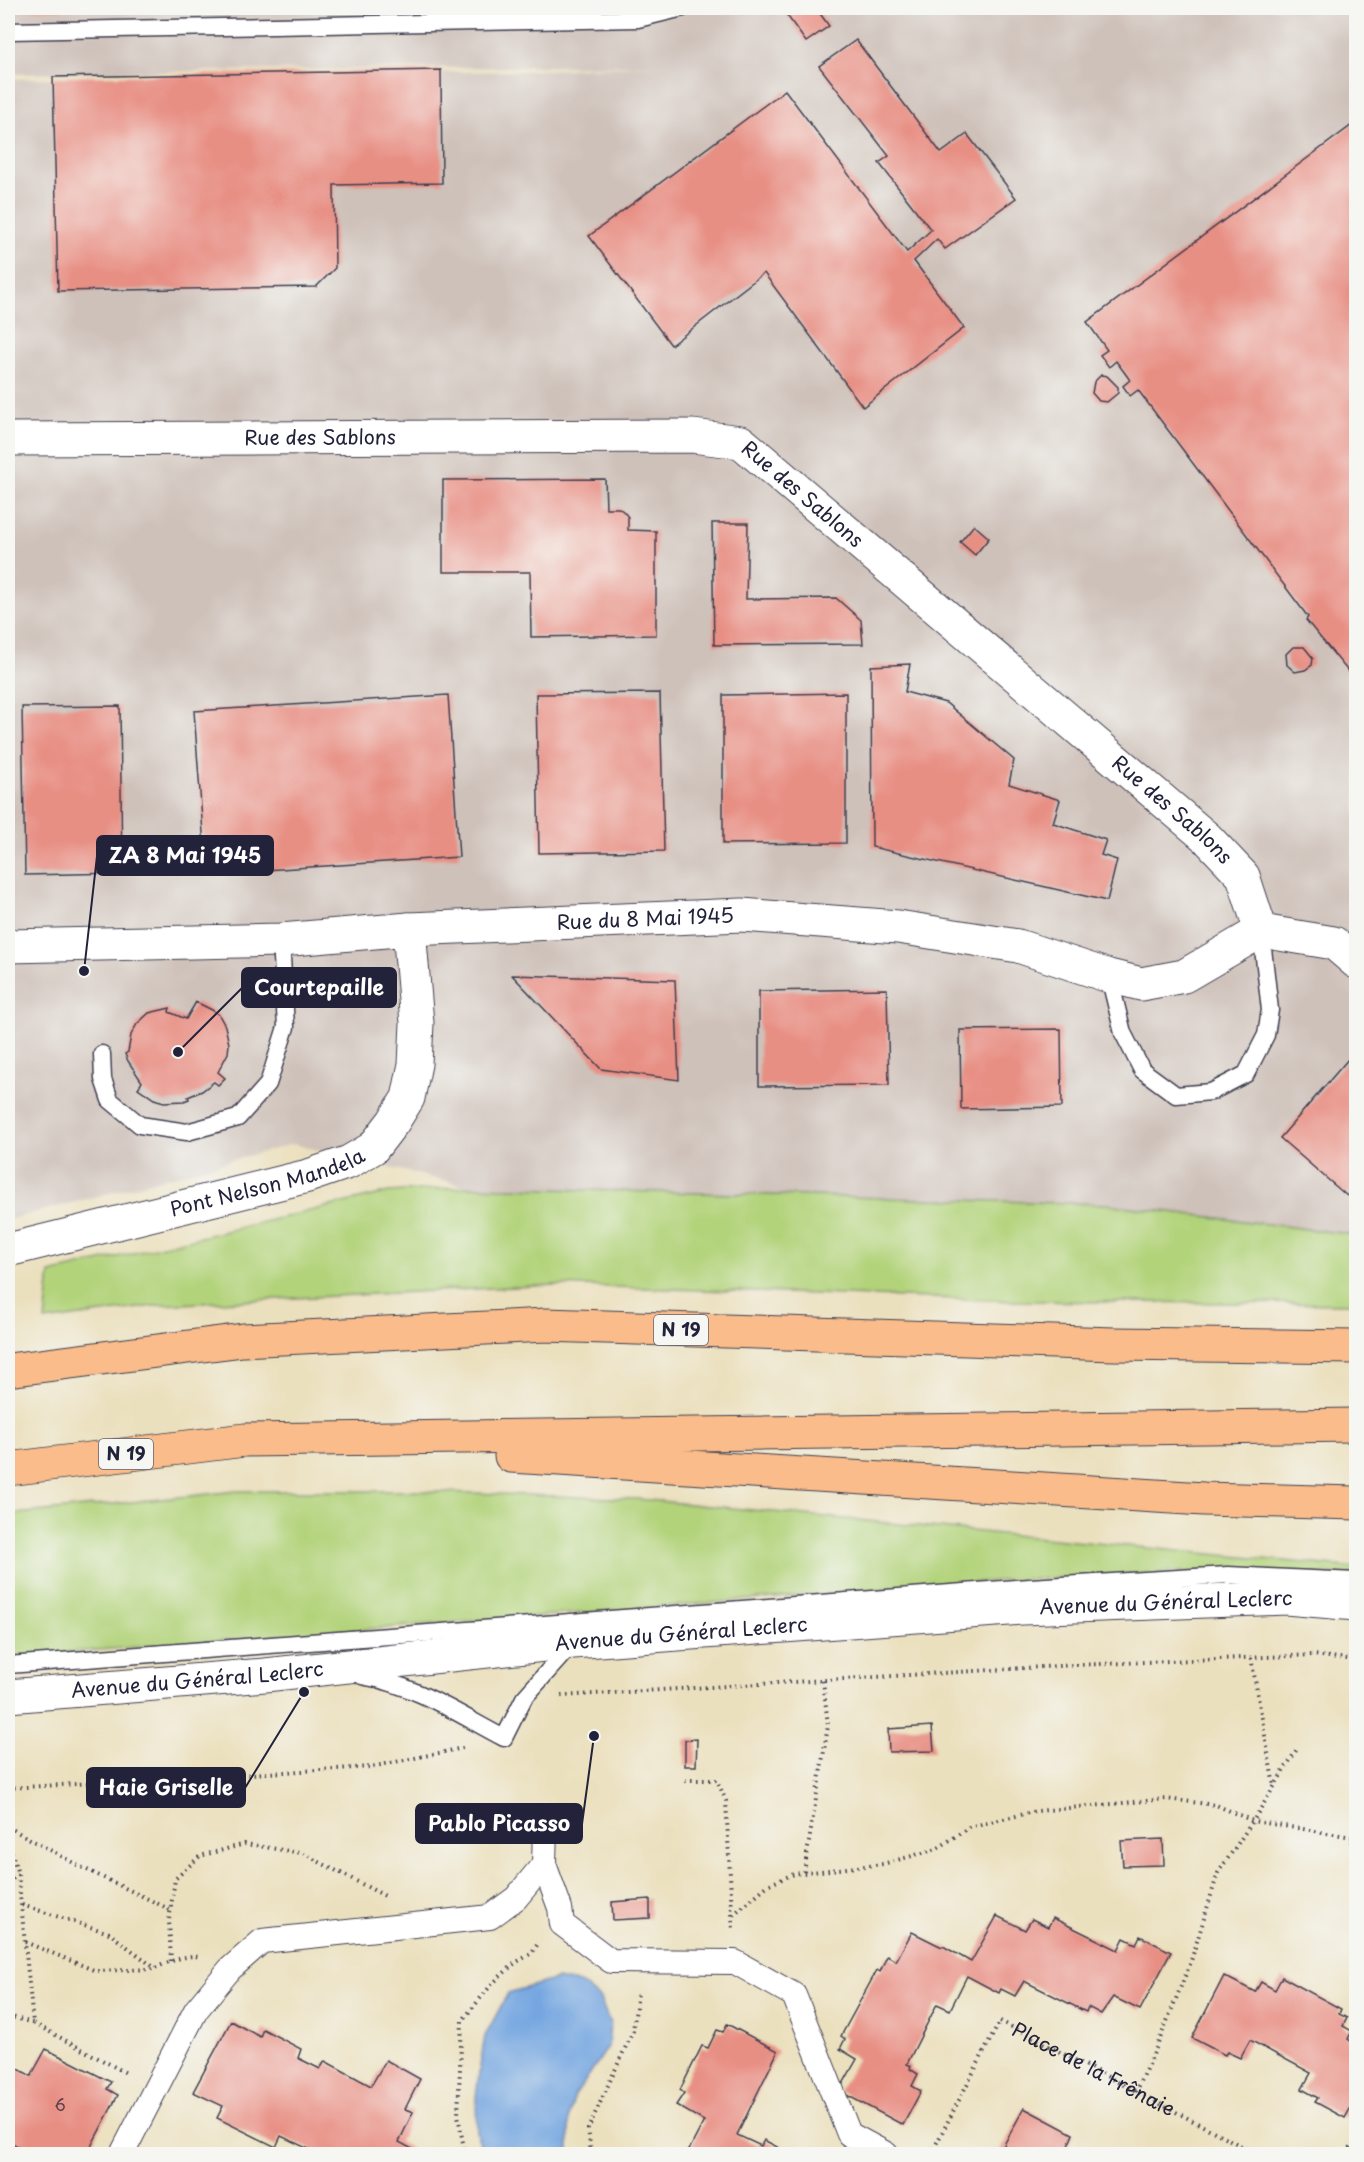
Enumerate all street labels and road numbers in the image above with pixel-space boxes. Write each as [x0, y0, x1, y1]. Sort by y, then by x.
street label: Rue des Sablons [244, 421, 396, 452]
street label: Rue des Sablons [736, 433, 871, 554]
street label: Rue des Sablons [1106, 748, 1240, 870]
street label: Rue du 8 Mai 1945 [556, 899, 734, 937]
street label: Pont Nelson Mandela [167, 1140, 371, 1223]
road number: N 19 [654, 1315, 708, 1345]
road number: N 19 [99, 1439, 153, 1469]
street label: Avenue du Général Leclerc [1039, 1582, 1294, 1621]
street label: Avenue du Général Leclerc [553, 1608, 808, 1658]
street label: Avenue du Général Leclerc [70, 1653, 325, 1705]
street label: Place de la Frênaie [1007, 2014, 1181, 2123]

